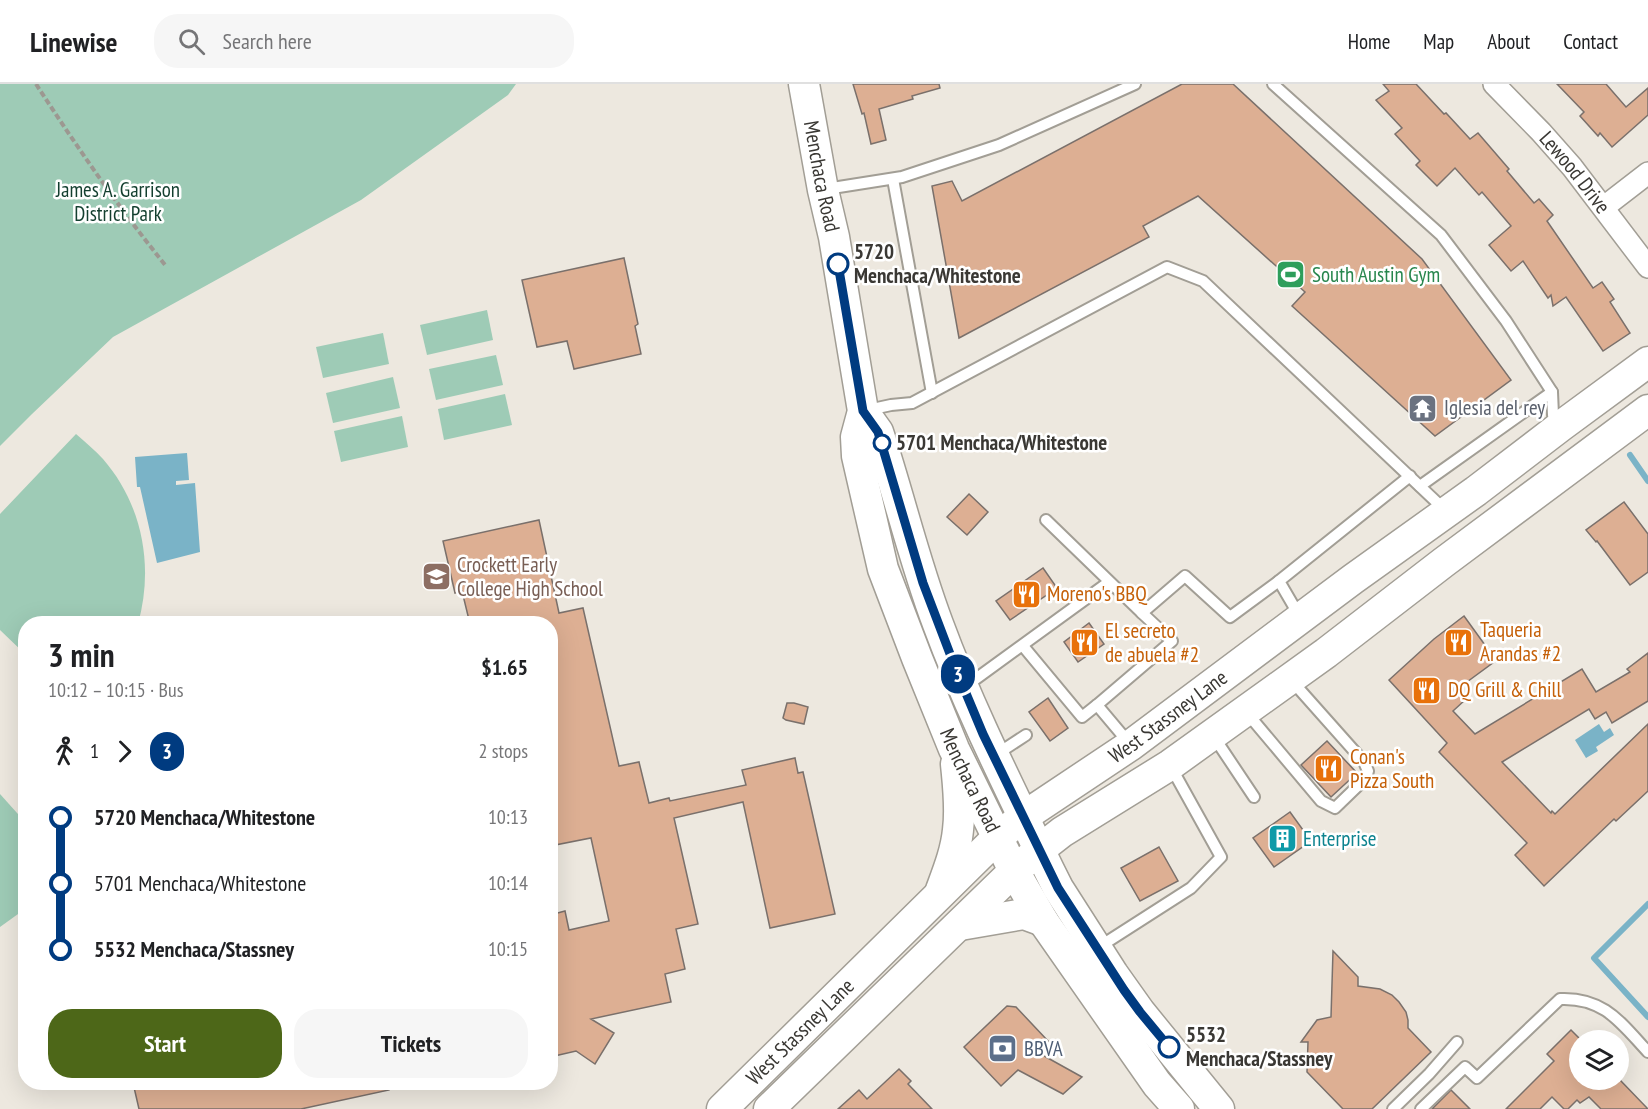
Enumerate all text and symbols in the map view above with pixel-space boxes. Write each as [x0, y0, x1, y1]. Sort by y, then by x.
search box [154, 14, 574, 68]
text: Linewise [30, 23, 118, 60]
icon: search [175, 25, 208, 58]
text: Search here [223, 27, 312, 55]
text: Home [1348, 28, 1390, 55]
text: Map [1423, 28, 1454, 55]
text: About [1487, 28, 1530, 55]
text: Contact [1563, 28, 1618, 55]
street label: Menchaca Road [798, 119, 846, 234]
street label: Lewood Drive [1534, 125, 1617, 219]
park label: James A. Garrison District Park [55, 176, 180, 227]
place label: 5720 Menchaca/Whitestone [854, 238, 1021, 289]
marker: 5720 Menchaca/Whitestone [827, 253, 849, 275]
sports icon: South Austin Gym [1275, 259, 1307, 291]
place label: South Austin Gym [1312, 261, 1440, 288]
temple icon: Iglesia del rey [1407, 392, 1439, 424]
place label: Iglesia del rey [1444, 394, 1545, 421]
place label: 5701 Menchaca/Whitestone [896, 429, 1107, 456]
marker: 5701 Menchaca/Whitestone [873, 434, 891, 452]
place label: Crockett Early College High School [457, 551, 603, 602]
school or university icon: Crockett Early College High School [420, 561, 452, 593]
restaurant icon: Moreno's BBQ [1010, 578, 1042, 610]
place label: Moreno's BBQ [1047, 580, 1147, 607]
place label: Taqueria Arandas #2 [1480, 616, 1561, 667]
place label: El secreto de abuela #2 [1105, 617, 1199, 668]
restaurant icon: Taqueria Arandas #2 [1443, 626, 1475, 658]
restaurant icon: El secreto de abuela #2 [1068, 627, 1100, 659]
text: 3 min [48, 633, 115, 676]
text: $1.65 [481, 653, 528, 681]
line badge: 3 [938, 654, 978, 694]
text: 3 [953, 661, 963, 688]
street label: West Stassney Lane [1103, 664, 1233, 769]
restaurant icon: DQ Grill & Chill [1411, 674, 1443, 706]
place label: DQ Grill & Chill [1448, 676, 1561, 703]
text: 10:12 – 10:15 · Bus [48, 677, 183, 703]
street label: Menchaca Road [934, 724, 1007, 837]
icon: walk [48, 735, 81, 768]
icon: forward [108, 735, 141, 768]
text: 1 [90, 738, 99, 764]
text: 3 [162, 738, 172, 765]
text: 2 stops [479, 738, 528, 764]
place label: Conan's Pizza South [1350, 743, 1434, 794]
restaurant icon: Conan's Pizza South [1313, 753, 1345, 785]
text: 5720 Menchaca/Whitestone [94, 803, 315, 831]
text: 10:13 [488, 804, 528, 830]
building icon: Enterprise [1266, 823, 1298, 855]
place label: Enterprise [1303, 825, 1376, 852]
text: 5701 Menchaca/Whitestone [94, 869, 306, 897]
text: 10:14 [488, 870, 528, 896]
text: 5532 Menchaca/Stassney [94, 935, 294, 963]
text: 10:15 [488, 936, 528, 962]
street label: West Stassney Lane [740, 972, 860, 1090]
button: Start [48, 1009, 282, 1078]
button: Tickets [294, 1009, 528, 1078]
place label: 5532 Menchaca/Stassney [1186, 1021, 1333, 1072]
map controls [1569, 1030, 1629, 1090]
button: layers [1569, 1030, 1629, 1090]
bank icon: BBVA [987, 1033, 1019, 1065]
place label: BBVA [1024, 1035, 1063, 1062]
marker: 5532 Menchaca/Stassney [1158, 1036, 1180, 1058]

